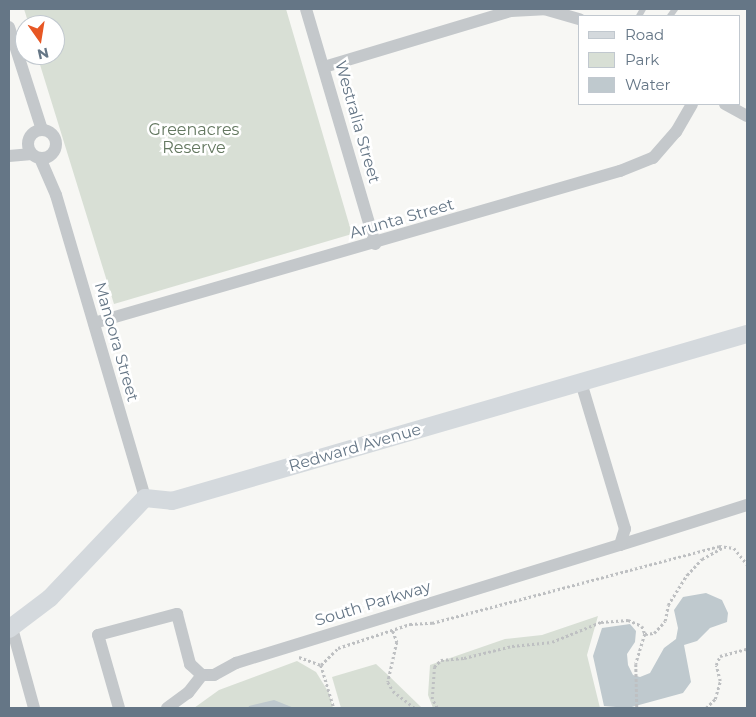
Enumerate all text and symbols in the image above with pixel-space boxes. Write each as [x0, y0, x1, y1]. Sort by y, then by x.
north arrow [15, 15, 65, 65]
legend [578, 15, 741, 105]
text: Road [625, 25, 664, 44]
text: N [36, 44, 51, 64]
text: Park [625, 50, 659, 69]
street label: Westralia Street [330, 58, 384, 186]
text: Water [625, 75, 671, 94]
park label: Greenacres Reserve [149, 120, 239, 158]
street label: Arunta Street [348, 195, 456, 243]
street label: Manoora Street [90, 280, 142, 404]
street label: Redward Avenue [287, 420, 423, 476]
street label: South Parkway [313, 577, 433, 631]

